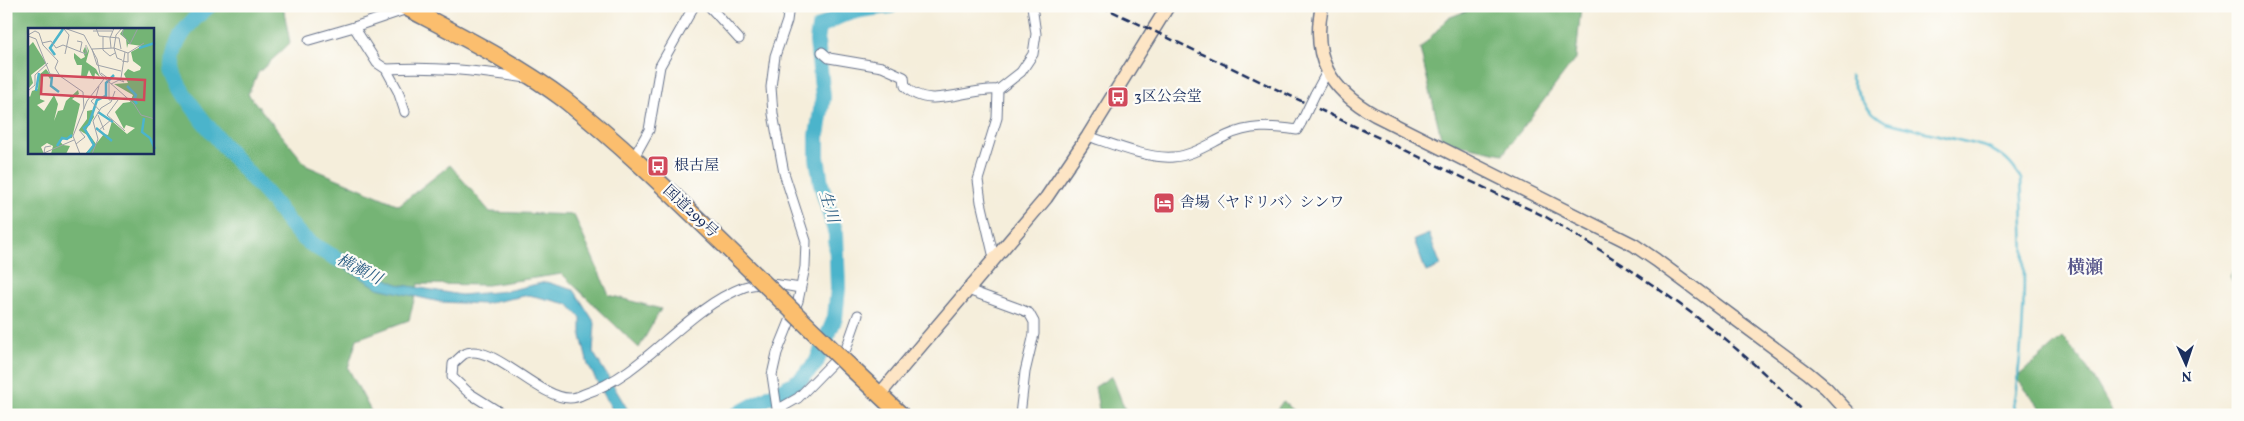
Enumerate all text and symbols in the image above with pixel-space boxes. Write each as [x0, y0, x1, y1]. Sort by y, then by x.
inset map [28, 28, 154, 154]
bus stop icon: 3区公会堂 [1106, 85, 1130, 109]
place label: 3区公会堂 [1134, 87, 1202, 108]
bus stop icon: 根古屋 [646, 154, 670, 178]
place label: 根古屋 [674, 156, 719, 177]
street label: 国道299号 [658, 181, 722, 243]
water label: 生川 [813, 188, 844, 227]
hotel icon: 舎場〈ヤドリバ〉シンワ [1152, 191, 1176, 215]
place label: 舎場〈ヤドリバ〉シンワ [1180, 193, 1344, 214]
water label: 横瀬川 [333, 249, 387, 292]
district label: 横瀬 [2067, 256, 2103, 281]
north arrow [2162, 338, 2212, 388]
text: N [2181, 366, 2192, 385]

